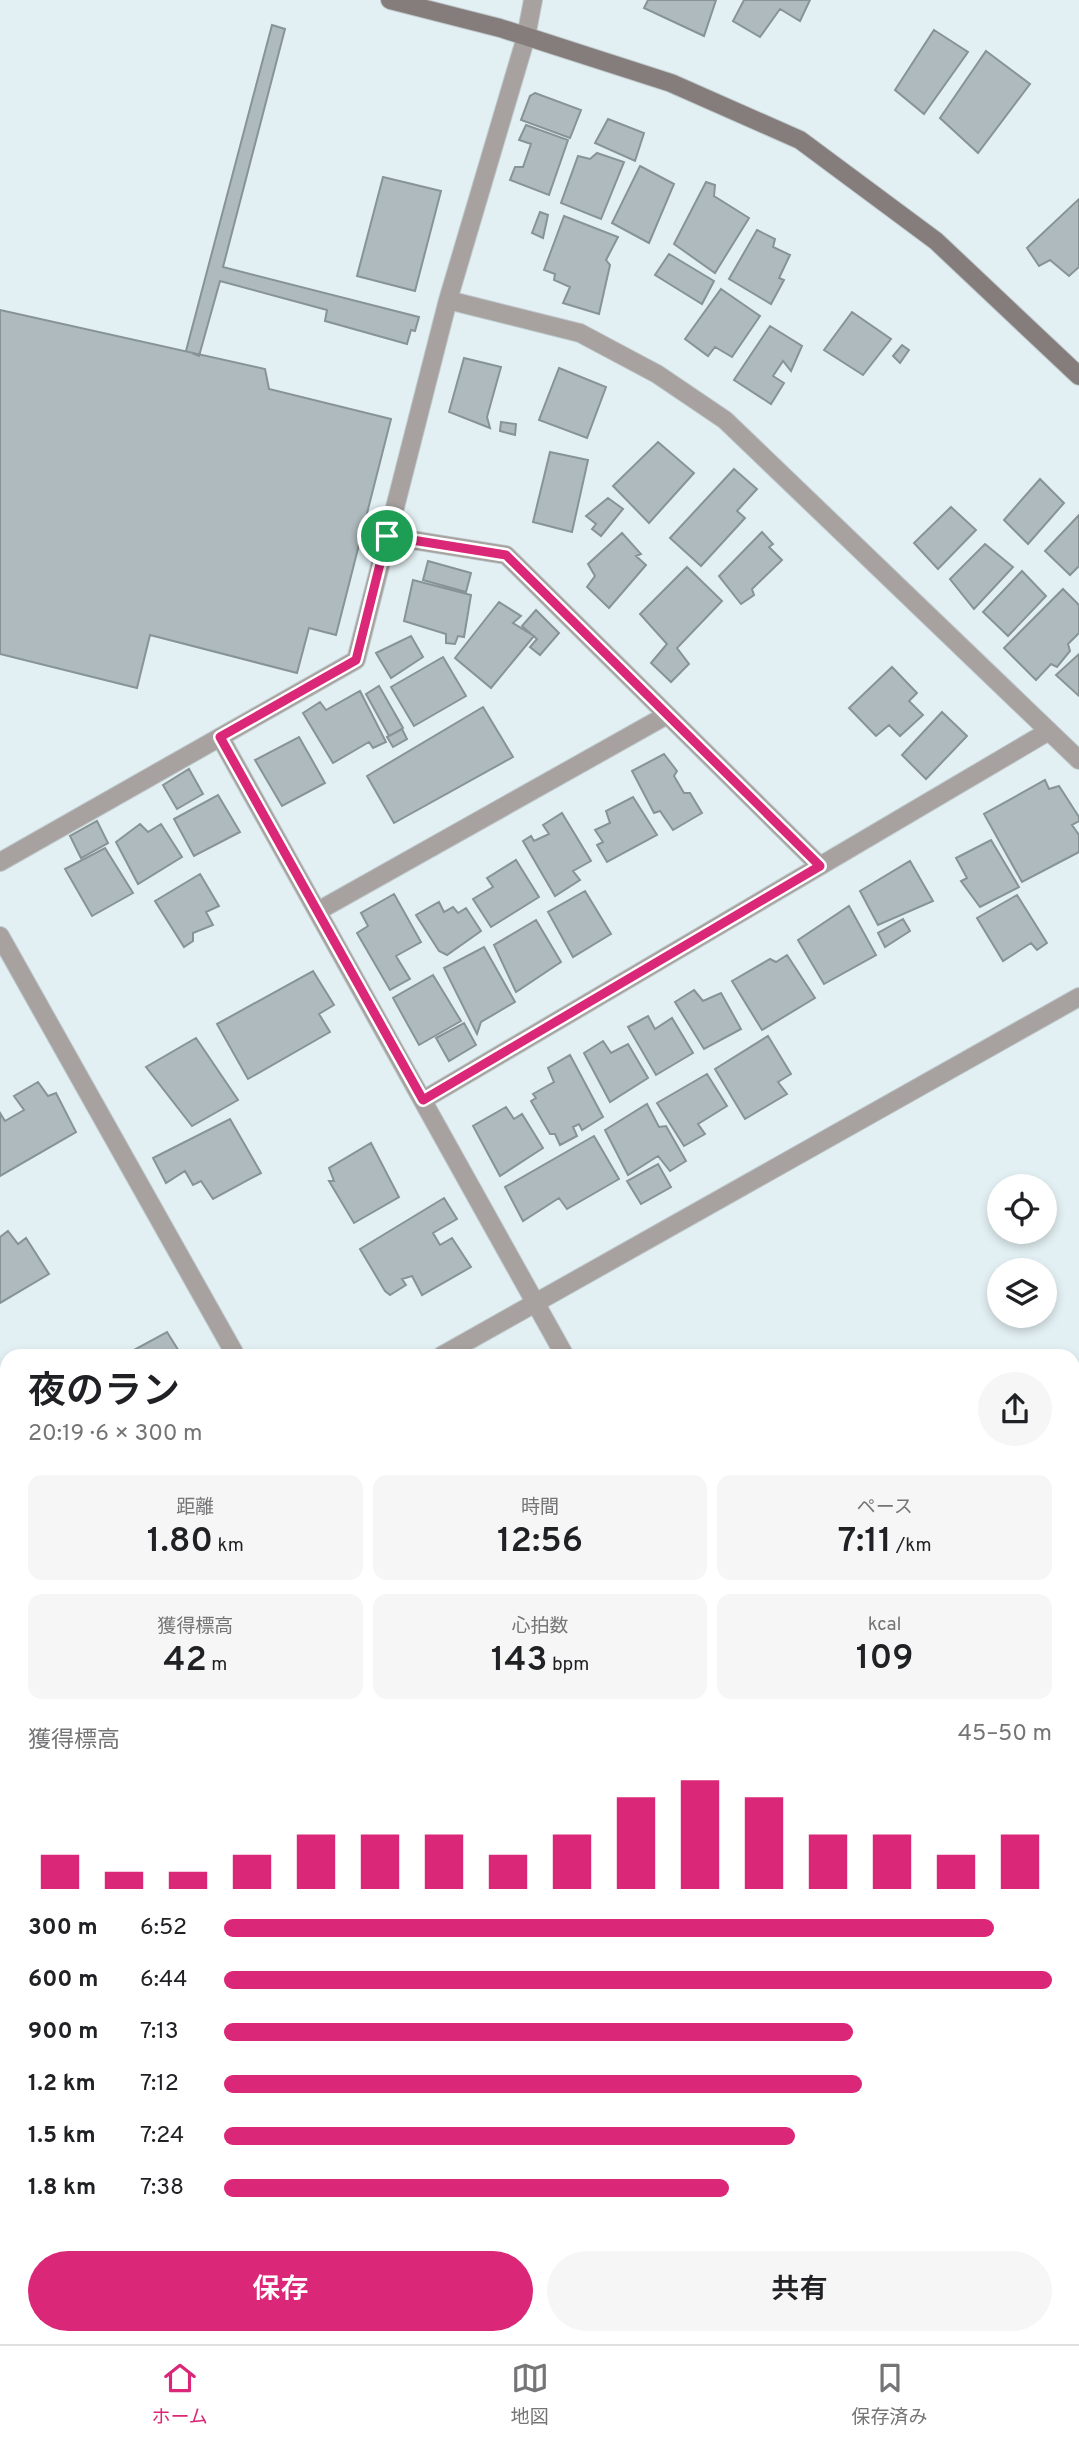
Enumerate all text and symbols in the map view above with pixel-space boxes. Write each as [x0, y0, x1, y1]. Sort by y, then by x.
pin [357, 506, 417, 566]
icon: arrive [368, 517, 406, 555]
map controls [987, 1174, 1057, 1328]
button: locate [987, 1174, 1057, 1244]
button: layers [987, 1258, 1057, 1328]
text: 夜のラン [28, 1369, 180, 1418]
button: share [978, 1372, 1052, 1446]
text: 20:19 · 6 × 300 m [28, 1420, 202, 1449]
text: 距離 [176, 1496, 214, 1520]
text: 時間 [521, 1496, 559, 1520]
text: ペース [857, 1496, 913, 1520]
text: 1.80 [147, 1520, 213, 1564]
text: 12:56 [497, 1520, 583, 1564]
text: 7:11 [838, 1520, 892, 1564]
text: km [213, 1534, 244, 1558]
text: /km [892, 1534, 932, 1558]
text: kcal [868, 1613, 902, 1637]
text: 獲得標高 [157, 1615, 233, 1639]
text: 心拍数 [511, 1615, 569, 1639]
text: 109 [856, 1637, 914, 1681]
text: 42 [163, 1639, 207, 1683]
text: 143 [491, 1639, 547, 1683]
text: m [207, 1653, 227, 1677]
text: bpm [547, 1653, 589, 1677]
text: 45–50 m [958, 1720, 1052, 1749]
text: 獲得標高 [28, 1727, 120, 1756]
text: 300 m [28, 1914, 98, 1943]
text: 6:52 [140, 1914, 187, 1943]
text: 600 m [28, 1966, 98, 1995]
text: 6:44 [140, 1966, 187, 1995]
text: 900 m [28, 2018, 98, 2047]
text: 7:13 [140, 2018, 179, 2047]
text: 1.2 km [28, 2070, 96, 2099]
text: 7:12 [140, 2070, 179, 2099]
text: 1.5 km [28, 2122, 96, 2151]
text: 7:24 [140, 2122, 184, 2151]
text: 1.8 km [28, 2174, 96, 2203]
text: 7:38 [140, 2174, 184, 2203]
button: 保存 [28, 2251, 533, 2331]
button: 共有 [547, 2251, 1052, 2331]
tab: ホーム [151, 2359, 208, 2430]
tab: 地図 [511, 2359, 549, 2430]
tab: 保存済み [852, 2359, 928, 2430]

